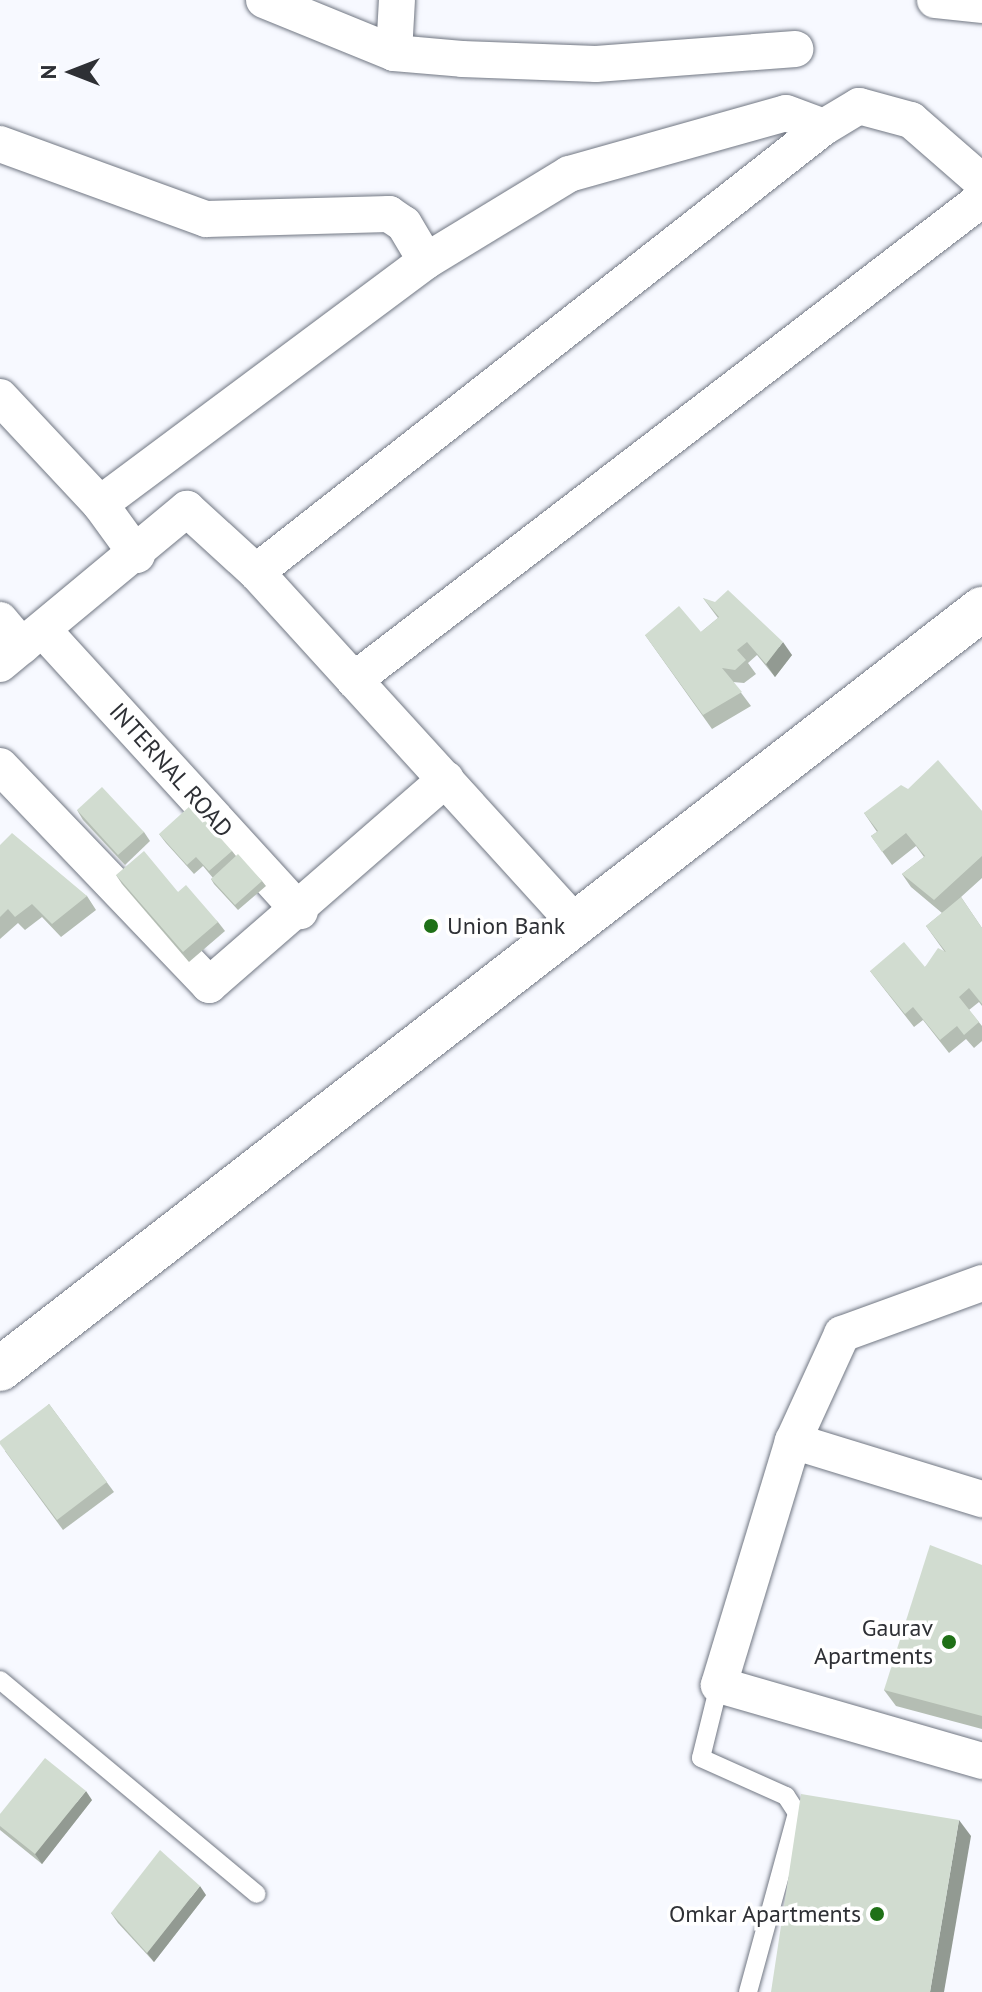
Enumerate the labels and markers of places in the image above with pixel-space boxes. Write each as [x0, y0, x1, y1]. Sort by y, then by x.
place label: Union Bank [447, 912, 565, 940]
marker: Union Bank [422, 917, 440, 935]
place label: Gaurav Apartments [814, 1614, 933, 1670]
marker: Gaurav Apartments [940, 1633, 958, 1651]
place label: Omkar Apartments [668, 1900, 861, 1928]
marker: Omkar Apartments [868, 1905, 886, 1923]

